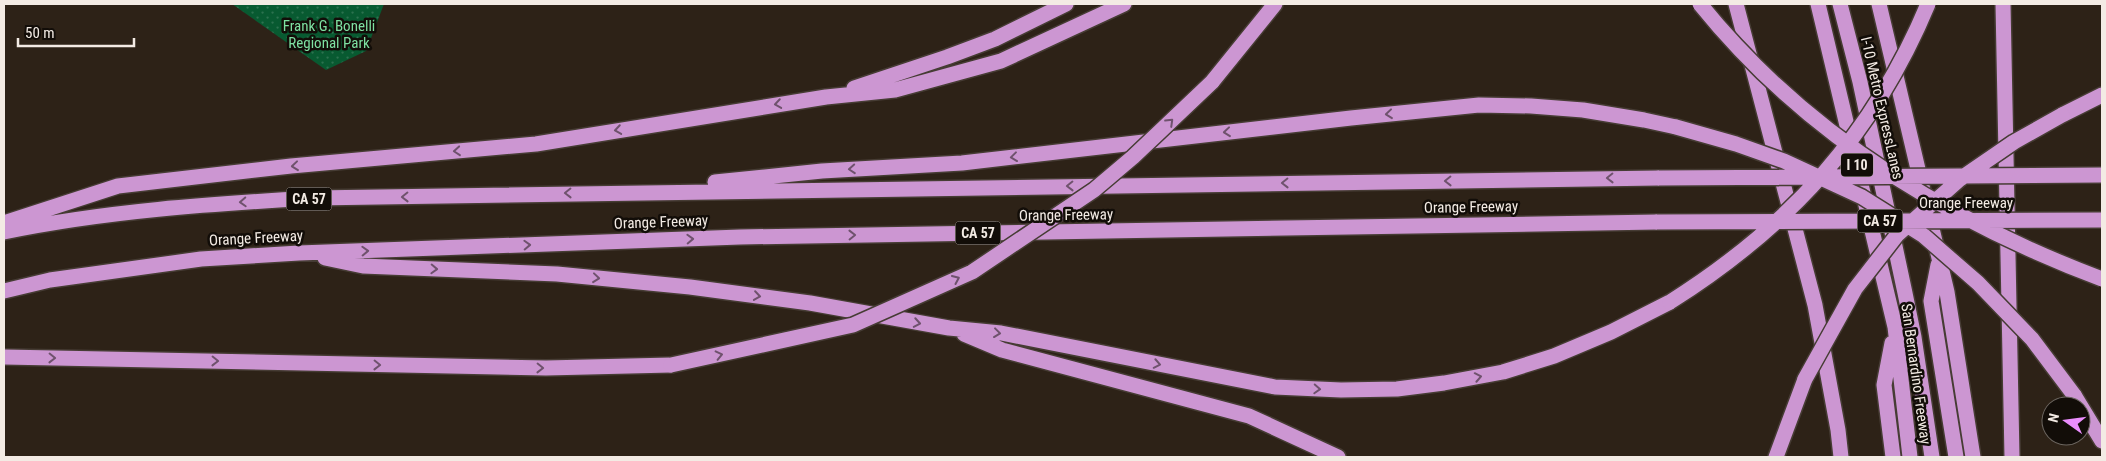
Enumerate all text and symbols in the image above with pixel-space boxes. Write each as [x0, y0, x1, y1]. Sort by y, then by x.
scale bar [18, 15, 134, 47]
park label: Frank G. Bonelli Regional Park [283, 17, 375, 52]
text: 50 m [25, 24, 55, 42]
street label: I-10 Metro ExpressLanes [1857, 35, 1907, 181]
one-way arrow [774, 99, 783, 109]
one-way arrow [1385, 108, 1393, 119]
one-way arrow [1165, 119, 1174, 128]
one-way arrow [614, 125, 622, 135]
one-way arrow [1223, 126, 1231, 137]
one-way arrow [453, 145, 461, 156]
one-way arrow [1010, 151, 1018, 162]
road number: I 10 [1841, 154, 1873, 176]
one-way arrow [291, 160, 299, 171]
one-way arrow [848, 164, 856, 175]
one-way arrow [1606, 173, 1614, 183]
one-way arrow [1444, 175, 1452, 186]
one-way arrow [1281, 178, 1289, 188]
one-way arrow [1066, 181, 1074, 191]
road number: CA 57 [286, 188, 332, 210]
one-way arrow [564, 188, 572, 199]
one-way arrow [401, 191, 409, 202]
street label: Orange Freeway [1919, 194, 2013, 212]
one-way arrow [239, 197, 246, 207]
street label: Orange Freeway [1424, 197, 1518, 217]
street label: Orange Freeway [1019, 205, 1113, 225]
road number: CA 57 [1858, 210, 1902, 232]
street label: Orange Freeway [614, 211, 708, 233]
road number: CA 57 [956, 222, 1000, 244]
street label: Orange Freeway [208, 227, 304, 249]
one-way arrow [848, 230, 856, 240]
one-way arrow [686, 233, 694, 244]
one-way arrow [524, 240, 531, 250]
one-way arrow [361, 246, 369, 256]
one-way arrow [430, 263, 438, 274]
one-way arrow [592, 272, 600, 283]
one-way arrow [951, 275, 960, 285]
one-way arrow [753, 290, 761, 301]
street label: San Bernardino Freeway [1897, 302, 1935, 446]
one-way arrow [913, 317, 922, 327]
one-way arrow [993, 327, 1001, 338]
one-way arrow [714, 350, 723, 361]
one-way arrow [49, 353, 57, 363]
one-way arrow [212, 356, 219, 366]
one-way arrow [1152, 358, 1161, 368]
one-way arrow [374, 360, 382, 370]
one-way arrow [536, 363, 544, 373]
one-way arrow [1474, 372, 1483, 382]
one-way arrow [1313, 383, 1321, 394]
north arrow [2041, 396, 2091, 446]
text: N [2045, 412, 2062, 424]

